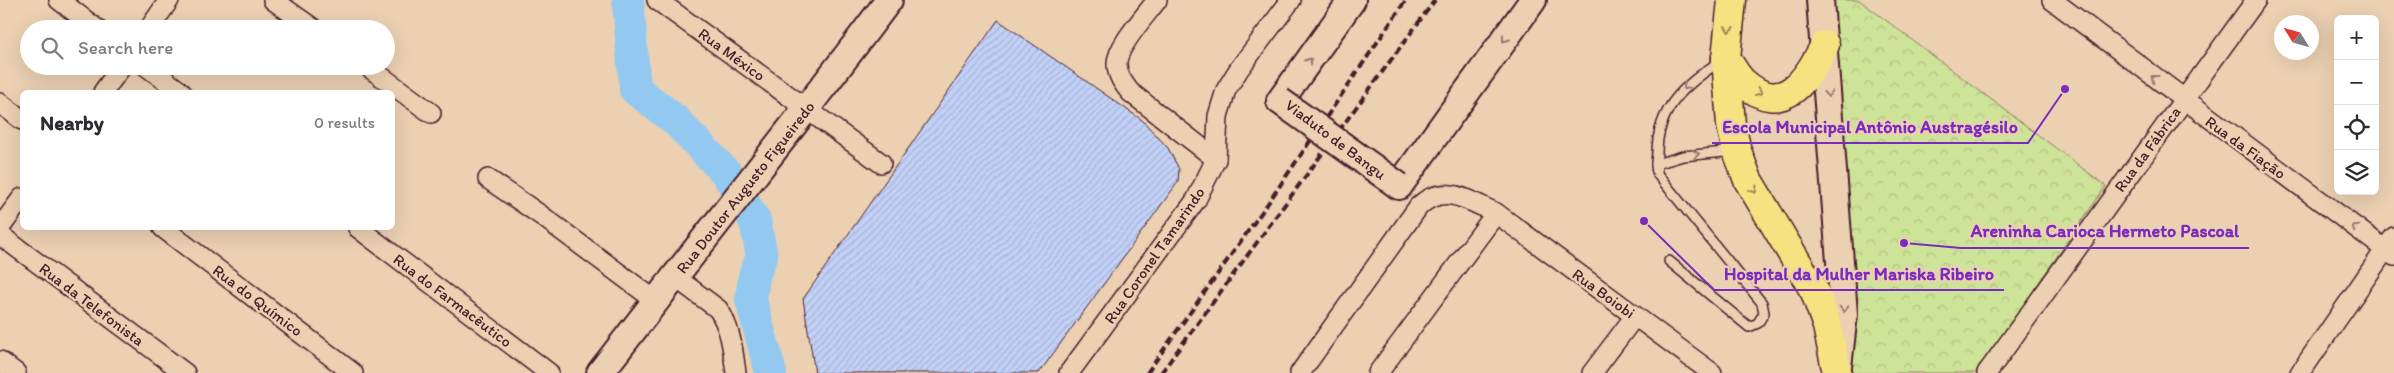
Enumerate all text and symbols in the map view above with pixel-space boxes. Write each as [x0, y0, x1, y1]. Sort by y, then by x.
north arrow [2274, 15, 2319, 60]
map controls [2334, 15, 2379, 195]
button: + [2334, 15, 2379, 60]
search box [20, 20, 395, 75]
street label: Rua México [695, 24, 769, 85]
one-way arrow [1724, 26, 1735, 34]
icon: search [38, 34, 66, 62]
one-way arrow [1502, 34, 1511, 43]
text: Search here [78, 36, 173, 59]
one-way arrow [1303, 58, 1311, 67]
button: − [2334, 60, 2379, 105]
one-way arrow [2150, 75, 2160, 84]
one-way arrow [1683, 81, 1692, 90]
one-way arrow [1754, 85, 1763, 95]
one-way arrow [1823, 90, 1834, 98]
street label: Viaduto de Bangu [1281, 95, 1390, 184]
street label: Rua Doutor Augusto Figueiredo [672, 97, 819, 277]
street label: Rua da Fábrica [2110, 103, 2185, 196]
button: locate [2334, 105, 2379, 150]
text: Nearby [40, 110, 104, 135]
callout: Escola Municipal Antônio Austragésilo [1712, 110, 2028, 143]
street label: Rua da Fiação [2202, 112, 2290, 183]
text: 0 results [314, 113, 375, 132]
text: Escola Municipal Antônio Austragésilo [1722, 116, 2018, 138]
one-way arrow [1692, 150, 1701, 160]
button: layers [2334, 150, 2379, 195]
street label: Rua Coronel Tamarindo [1100, 183, 1209, 327]
one-way arrow [1748, 185, 1758, 194]
callout: Areninha Carioca Hermeto Pascoal [1961, 215, 2249, 248]
text: Areninha Carioca Hermeto Pascoal [1970, 220, 2240, 242]
one-way arrow [2351, 224, 2361, 233]
street label: Rua do Farmacêutico [390, 250, 516, 351]
callout: Hospital da Mulher Mariska Ribeiro [1714, 257, 2004, 290]
street label: Rua da Telefonista [36, 259, 148, 350]
street label: Rua do Químico [209, 260, 306, 340]
text: Hospital da Mulher Mariska Ribeiro [1724, 263, 1994, 285]
street label: Rua Boiobi [1569, 264, 1639, 322]
one-way arrow [1838, 305, 1849, 313]

